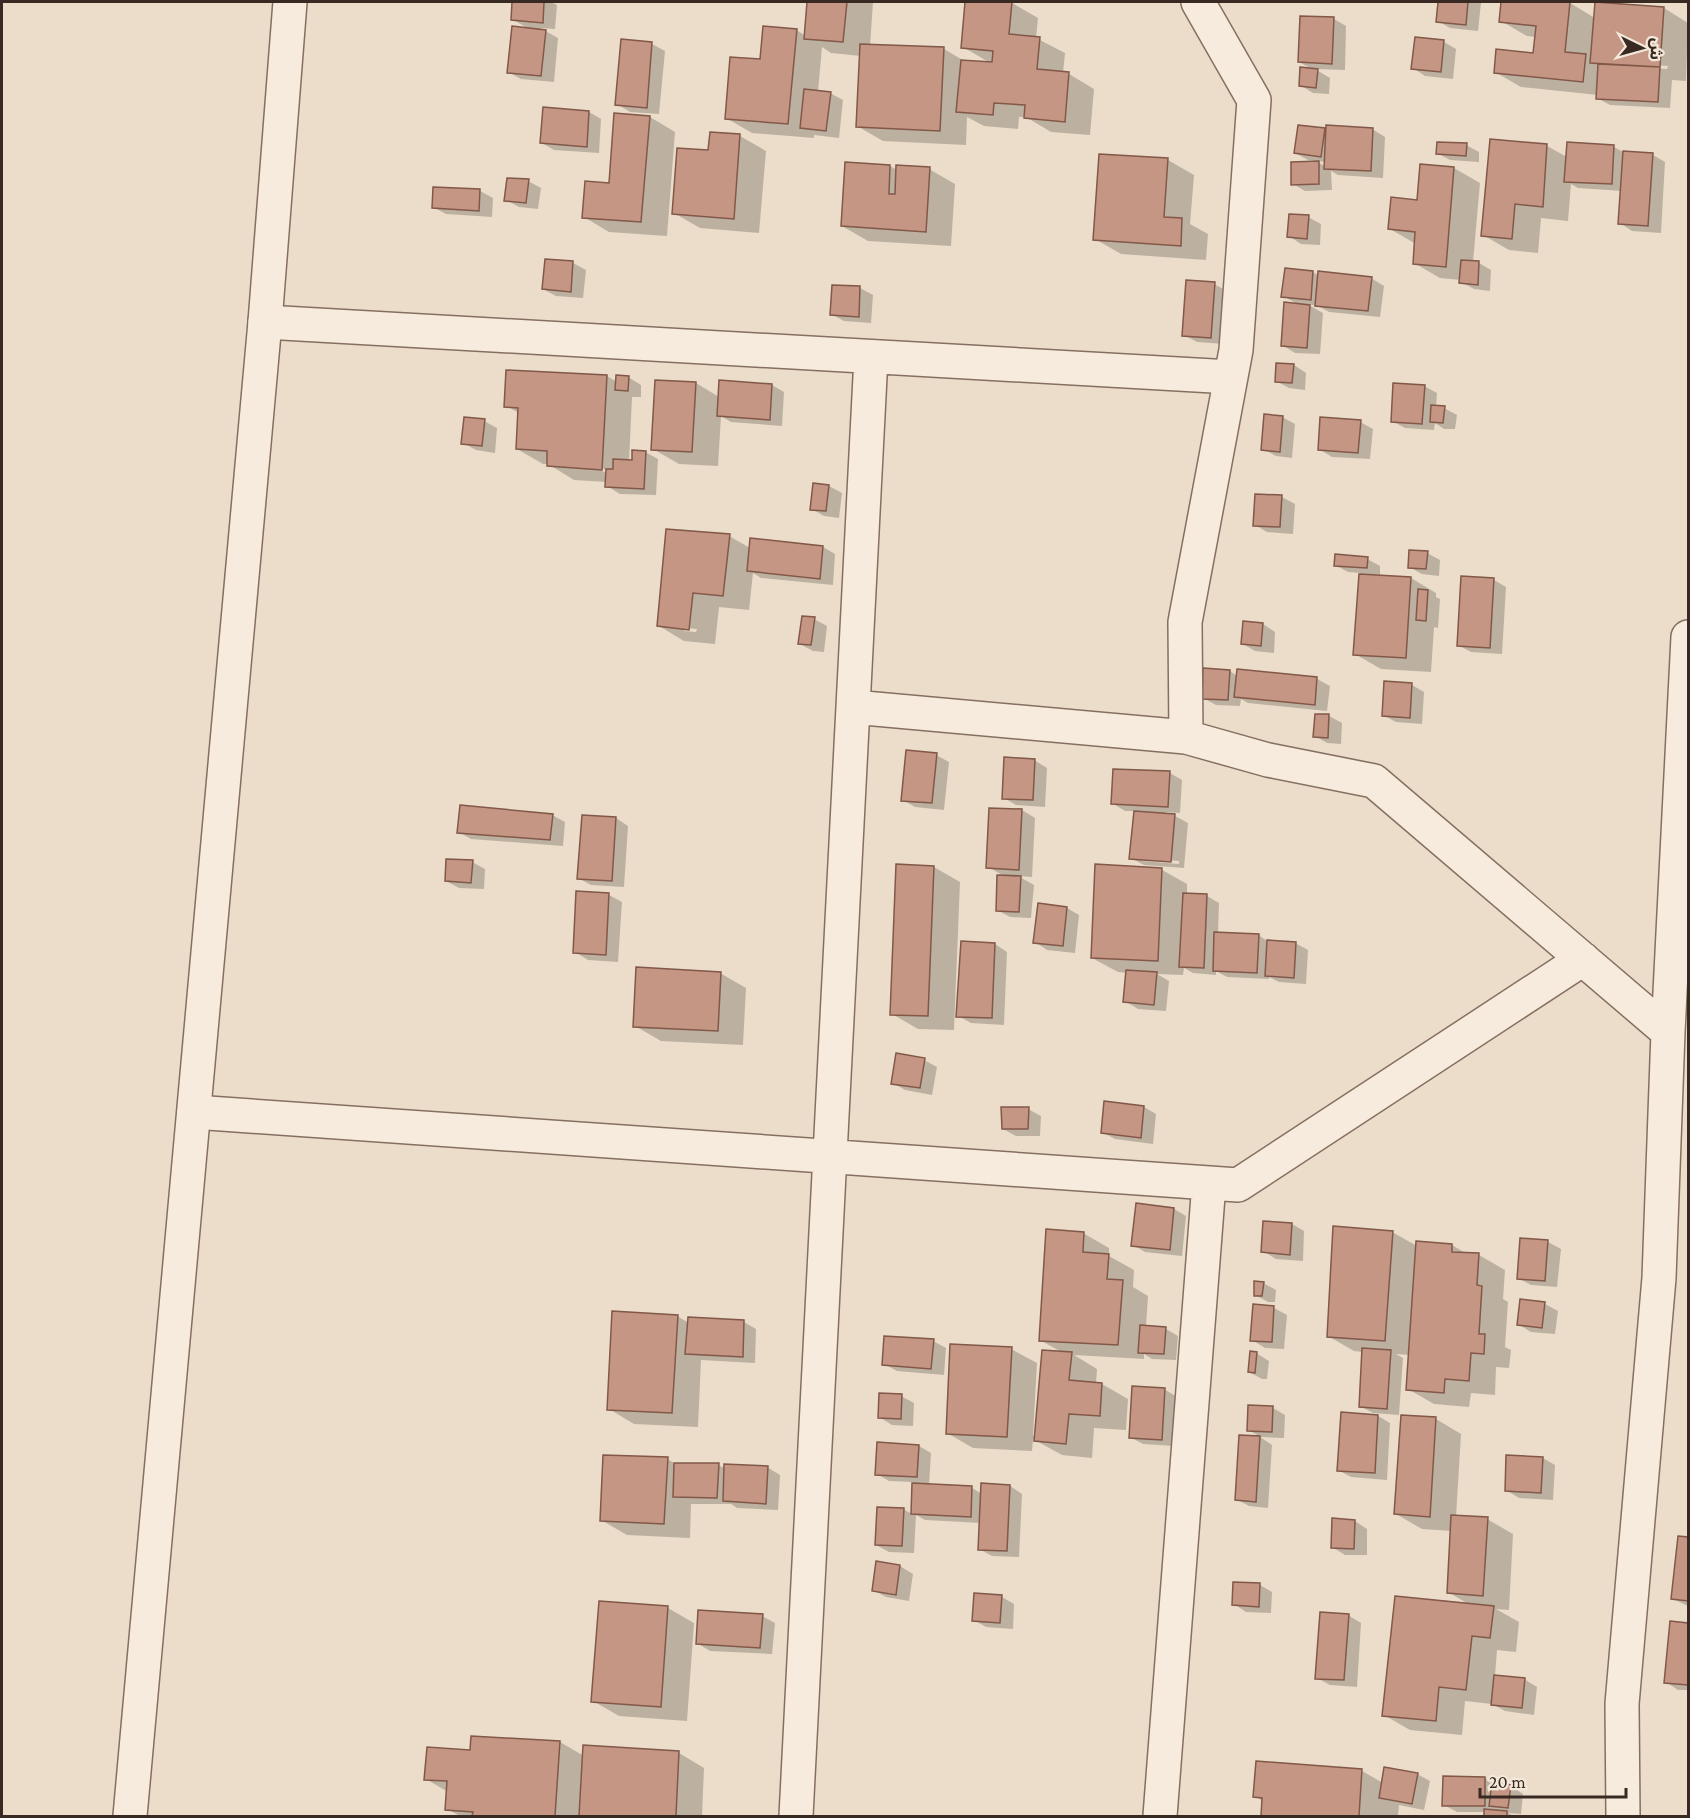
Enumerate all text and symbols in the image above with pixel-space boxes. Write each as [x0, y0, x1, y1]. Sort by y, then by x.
north arrow [1612, 18, 1672, 78]
text: ش [1646, 38, 1666, 61]
scale bar [1480, 1761, 1626, 1799]
text: 20 m [1489, 1772, 1526, 1792]

